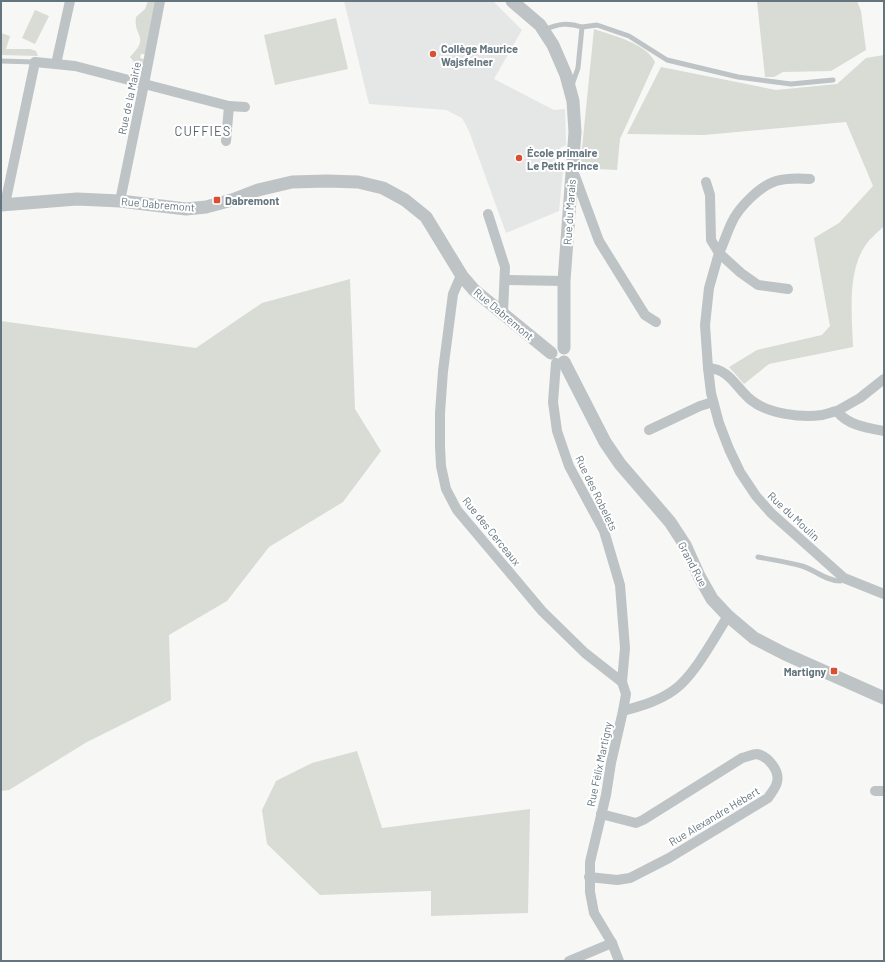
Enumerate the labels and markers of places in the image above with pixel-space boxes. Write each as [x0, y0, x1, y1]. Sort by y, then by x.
place label: Collège Maurice Wajsfelner [441, 42, 518, 68]
marker: Collège Maurice Wajsfelner [428, 49, 438, 59]
place label: École primaire Le Petit Prince [527, 146, 598, 172]
marker: École primaire Le Petit Prince [514, 153, 524, 163]
place label: Dabremont [225, 194, 279, 207]
marker: Dabremont [212, 195, 222, 205]
place label: Martigny [784, 665, 826, 678]
marker: Martigny [829, 666, 839, 676]

